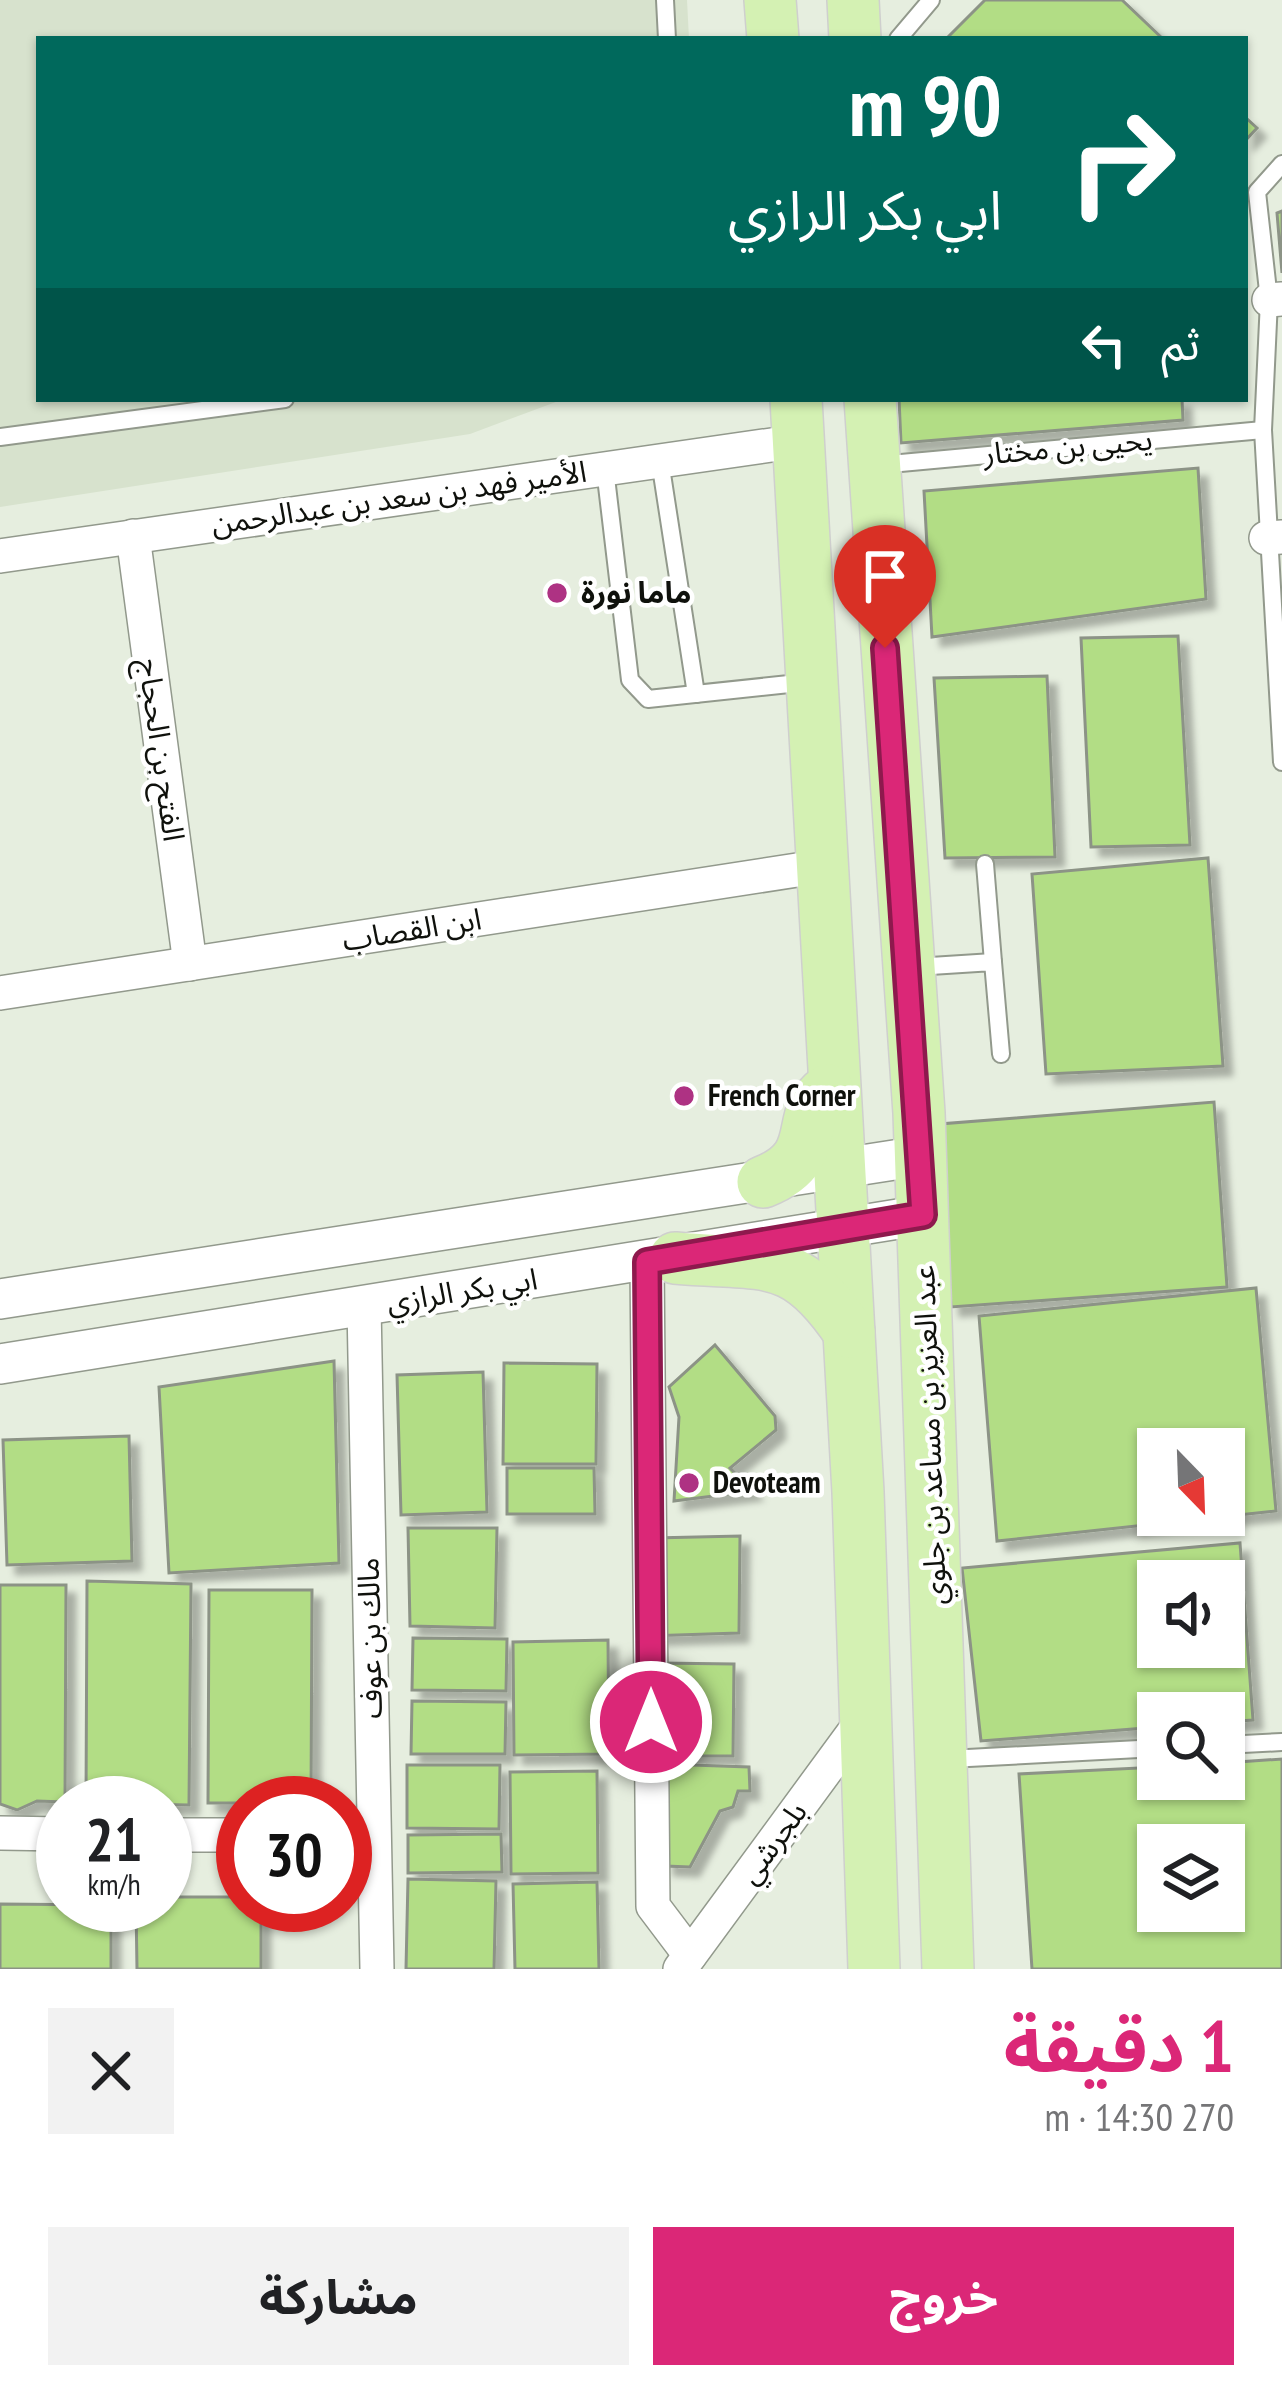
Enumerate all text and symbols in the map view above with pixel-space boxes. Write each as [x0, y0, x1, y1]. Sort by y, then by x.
text: 90 m [849, 50, 1002, 159]
icon: right [1044, 84, 1200, 240]
text: ابي بكر الرازي [728, 175, 1002, 245]
icon: left [1071, 312, 1137, 378]
text: ثم [1161, 314, 1200, 372]
street label: يحيى بن مختار [981, 419, 1154, 472]
street label: الأمير فهد بن سعد بن عبدالرحمن [209, 451, 589, 542]
pin [834, 525, 936, 648]
icon: arrive [852, 543, 918, 609]
place label: ماما نورة [581, 572, 692, 611]
marker: ماما نورة [544, 580, 570, 606]
street label: الفتح بن الحجاج [126, 656, 195, 844]
street label: ابن القصاب [339, 898, 484, 959]
place label: French Corner [708, 1075, 856, 1114]
marker: French Corner [671, 1083, 697, 1109]
street label: ابي بكر الرازي [384, 1258, 541, 1326]
street label: عبد العزيز بن مساعد بن جلوي [903, 1264, 959, 1606]
north arrow [1137, 1428, 1245, 1536]
map controls [1137, 1428, 1245, 1932]
place label: Devoteam [713, 1462, 821, 1501]
marker: Devoteam [676, 1470, 702, 1496]
street label: مالك بن عوف [348, 1557, 389, 1719]
button: sound [1137, 1560, 1245, 1668]
position arrow [588, 1659, 714, 1785]
button: search [1137, 1692, 1245, 1800]
speed limit sign: 30 [216, 1776, 372, 1932]
street label: بلجرشي [729, 1793, 819, 1894]
text: 21 [85, 1800, 143, 1878]
button: layers [1137, 1824, 1245, 1932]
text: km/h [87, 1864, 141, 1903]
text: 1 دقيقة [1004, 1999, 1234, 2092]
button: close [48, 2008, 174, 2134]
text: 270 m · 14:30 [1045, 2091, 1234, 2142]
button: مشاركة [48, 2227, 629, 2365]
button: خروج [653, 2227, 1234, 2365]

